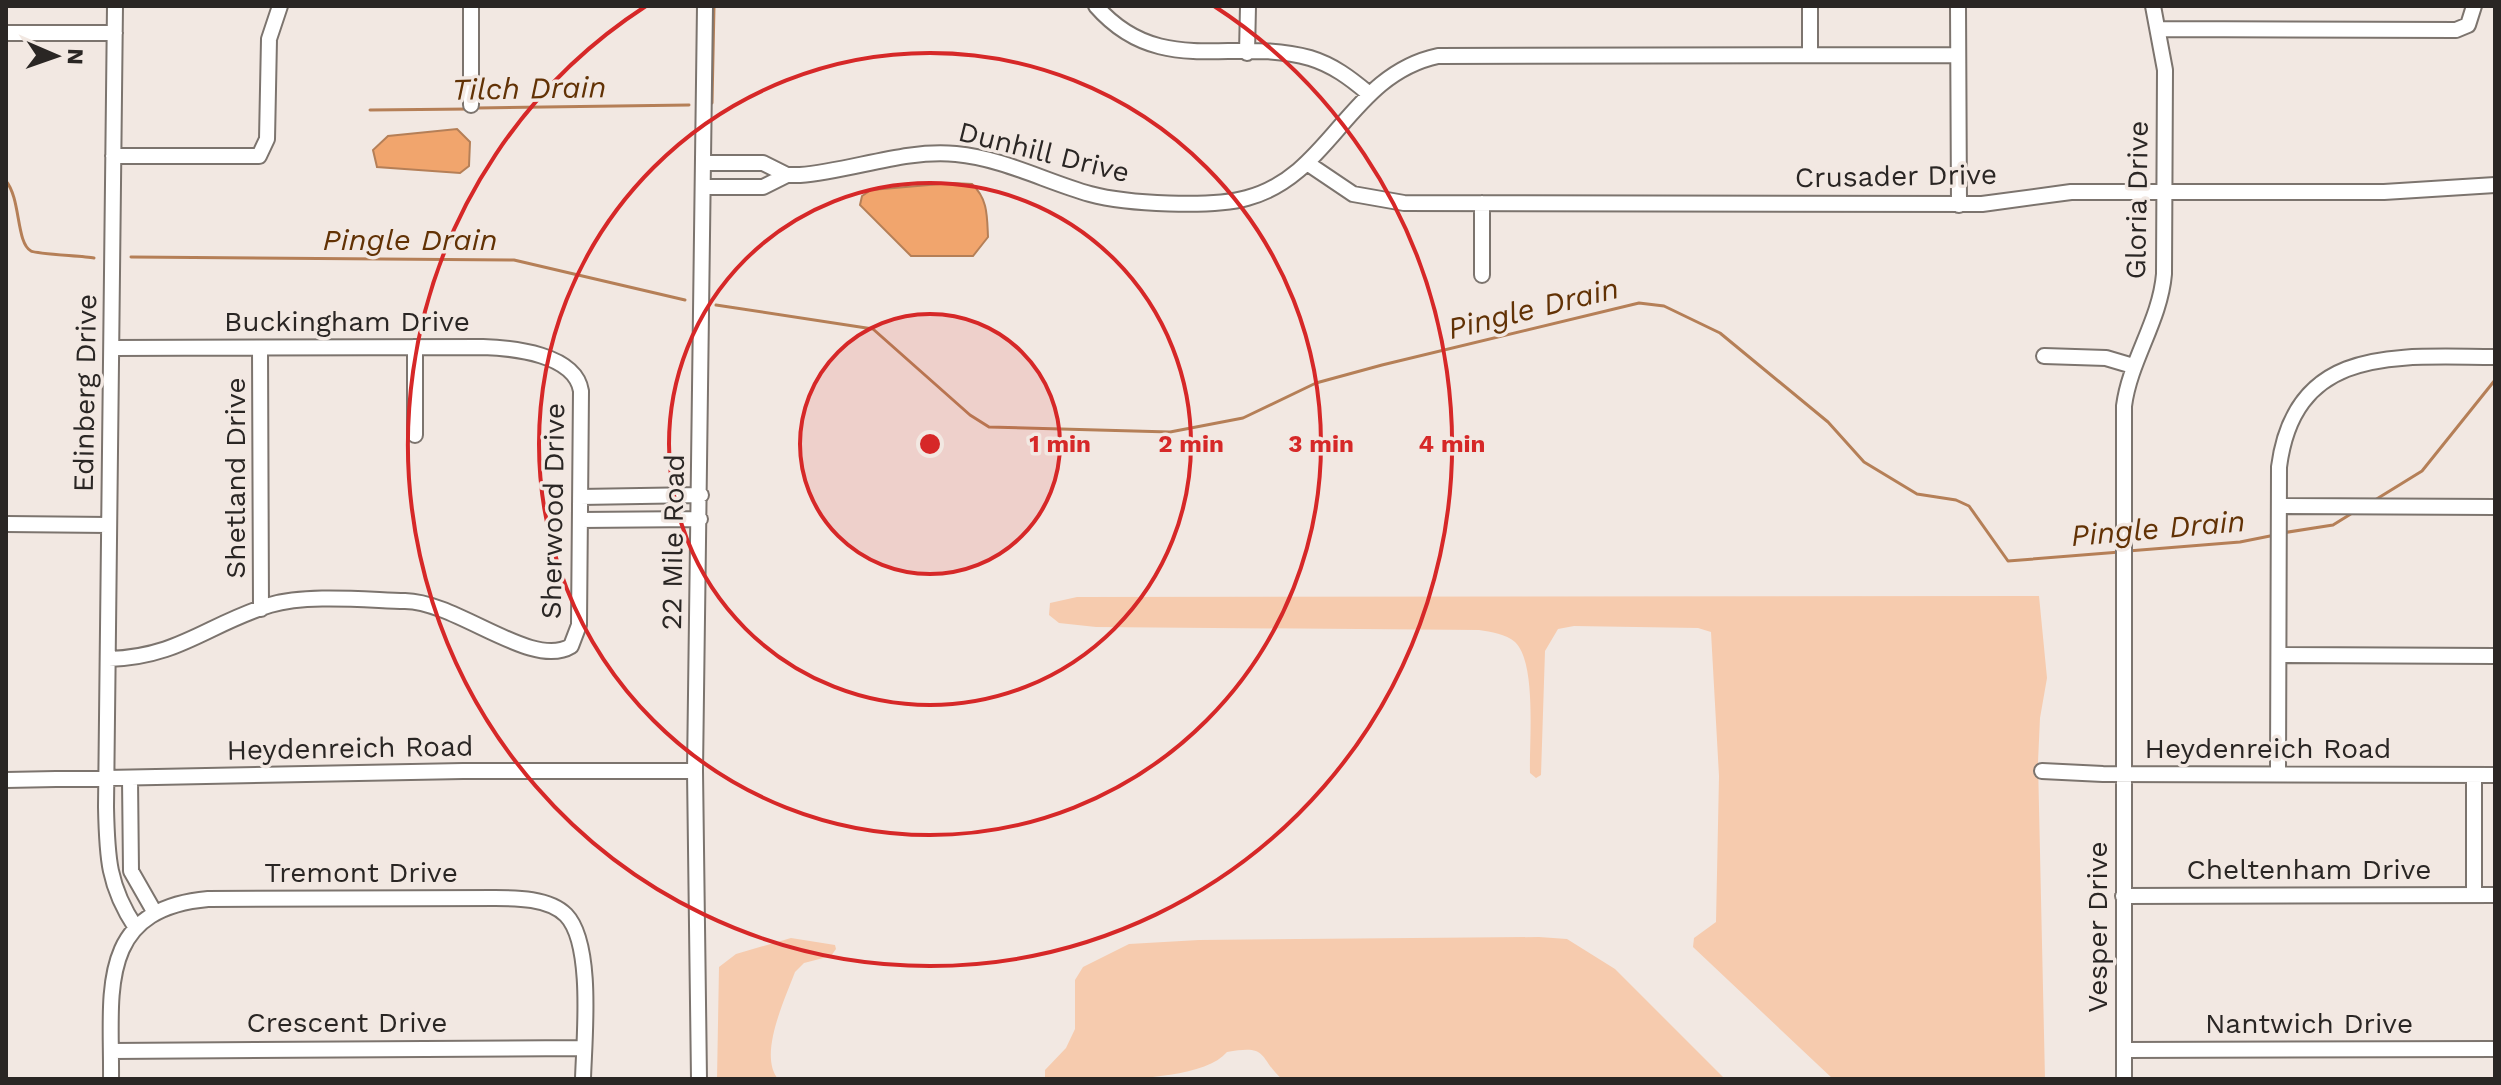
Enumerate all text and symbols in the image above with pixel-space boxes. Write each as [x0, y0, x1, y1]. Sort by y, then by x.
north arrow [16, 16, 96, 96]
text: N [63, 48, 88, 65]
water label: Tilch Drain [451, 69, 607, 107]
street label: Dunhill Drive [955, 115, 1133, 189]
street label: Gloria Drive [2119, 120, 2155, 280]
street label: Crusader Drive [1795, 158, 1997, 194]
water label: Pingle Drain [323, 222, 497, 257]
water label: Pingle Drain [1444, 270, 1622, 346]
street label: Edinberg Drive [67, 294, 103, 492]
street label: Buckingham Drive [224, 305, 470, 338]
street label: Shetland Drive [219, 377, 252, 579]
street label: Sherwood Drive [535, 403, 571, 619]
centre of rings [916, 430, 944, 458]
text: 1 min [1029, 430, 1091, 458]
text: 2 min [1158, 430, 1224, 458]
text: 3 min [1288, 430, 1354, 458]
text: 4 min [1419, 430, 1485, 458]
street label: 22 Mile Road [655, 454, 691, 630]
water label: Pingle Drain [2069, 503, 2247, 553]
street label: Heydenreich Road [226, 729, 474, 767]
street label: Heydenreich Road [2145, 732, 2391, 765]
street label: Vesper Drive [2081, 841, 2114, 1013]
street label: Cheltenham Drive [2187, 853, 2431, 886]
street label: Tremont Drive [264, 856, 458, 889]
street label: Crescent Drive [247, 1006, 448, 1039]
street label: Nantwich Drive [2205, 1007, 2413, 1040]

